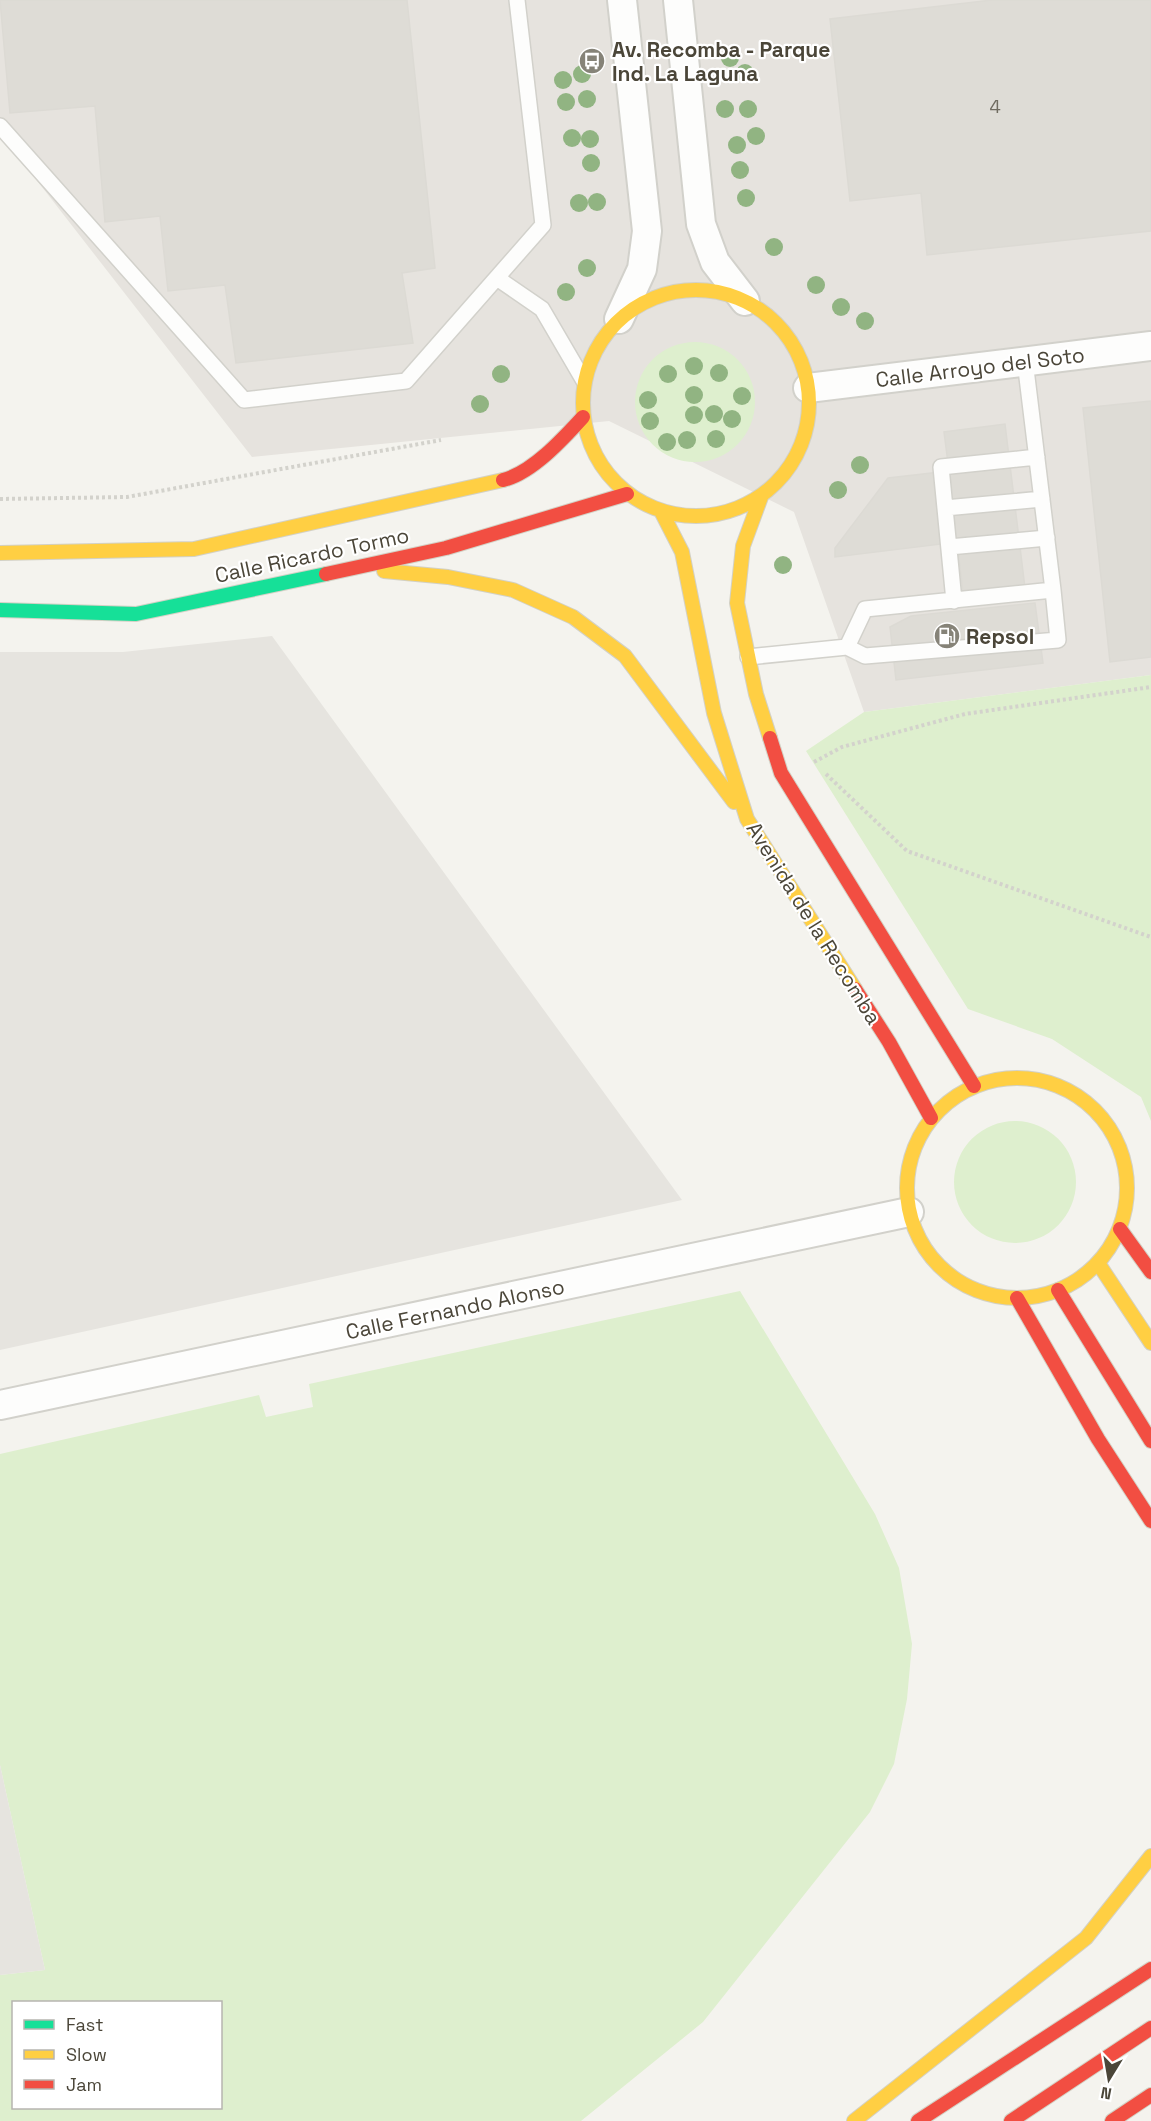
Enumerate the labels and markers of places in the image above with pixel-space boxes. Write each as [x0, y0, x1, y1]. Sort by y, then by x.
place label: Av. Recomba - Parque Ind. La Laguna [612, 36, 830, 87]
bus stop icon: Av. Recomba - Parque Ind. La Laguna [577, 46, 607, 76]
fuel station icon: Repsol [932, 621, 962, 651]
place label: Repsol [966, 623, 1034, 650]

